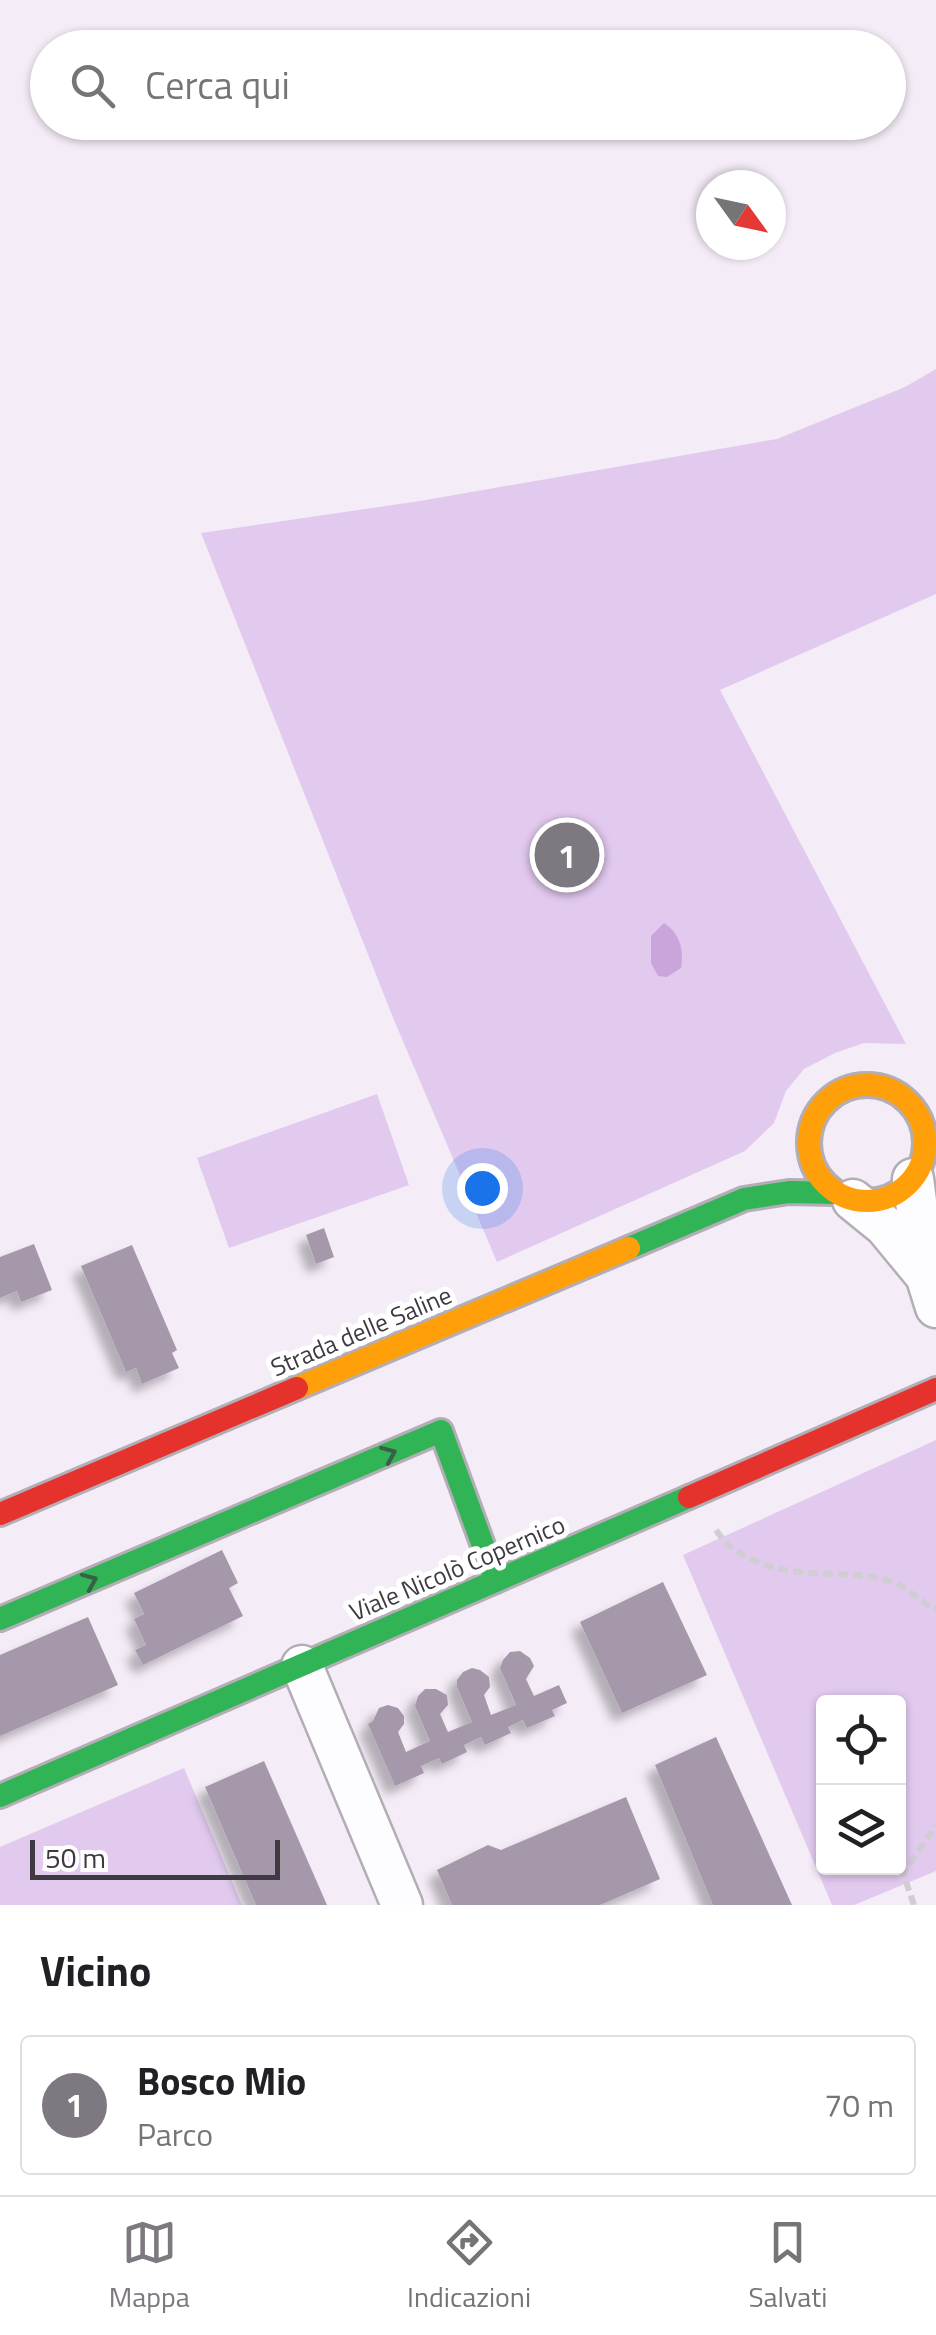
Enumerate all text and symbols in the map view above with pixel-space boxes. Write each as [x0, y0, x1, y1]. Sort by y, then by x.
search box [30, 30, 906, 140]
text: Cerca qui [145, 56, 290, 114]
icon: search [65, 58, 120, 113]
north arrow [696, 170, 786, 260]
pin: 1 [534, 818, 600, 892]
your location [457, 1163, 508, 1214]
street label: Strada delle Saline [265, 1276, 457, 1386]
one-way arrow [379, 1446, 397, 1466]
street label: Viale Nicolò Copernico [343, 1505, 571, 1631]
one-way arrow [80, 1573, 98, 1593]
map controls [816, 1695, 906, 1875]
button: locate [816, 1695, 906, 1785]
button: layers [816, 1785, 906, 1875]
scale bar [30, 1835, 280, 1880]
text: 50 m [45, 1836, 106, 1879]
text: Vicino [40, 1938, 151, 2002]
text: Bosco Mio [137, 2052, 306, 2110]
text: 1 [66, 2081, 83, 2129]
text: 70 m [824, 2081, 894, 2129]
text: Parco [137, 2110, 213, 2158]
tab: Mappa [109, 2215, 190, 2318]
tab: Indicazioni [407, 2215, 531, 2318]
tab: Salvati [748, 2215, 827, 2318]

